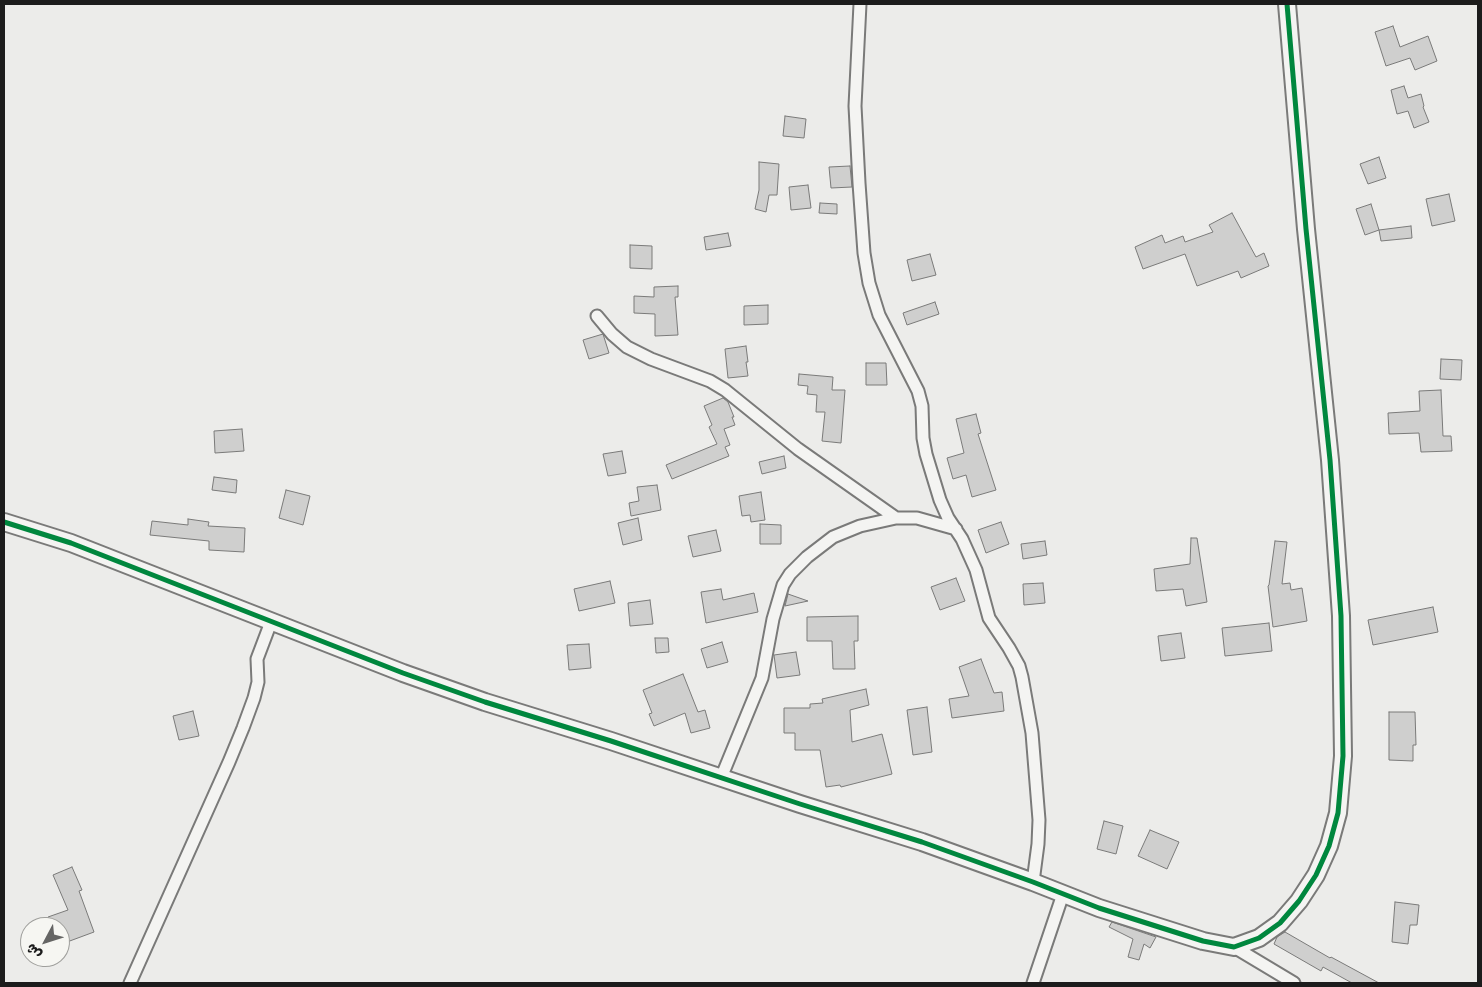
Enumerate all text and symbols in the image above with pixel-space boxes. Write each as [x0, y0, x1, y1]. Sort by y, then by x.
north arrow [20, 917, 70, 967]
text: ش [22, 940, 45, 963]

